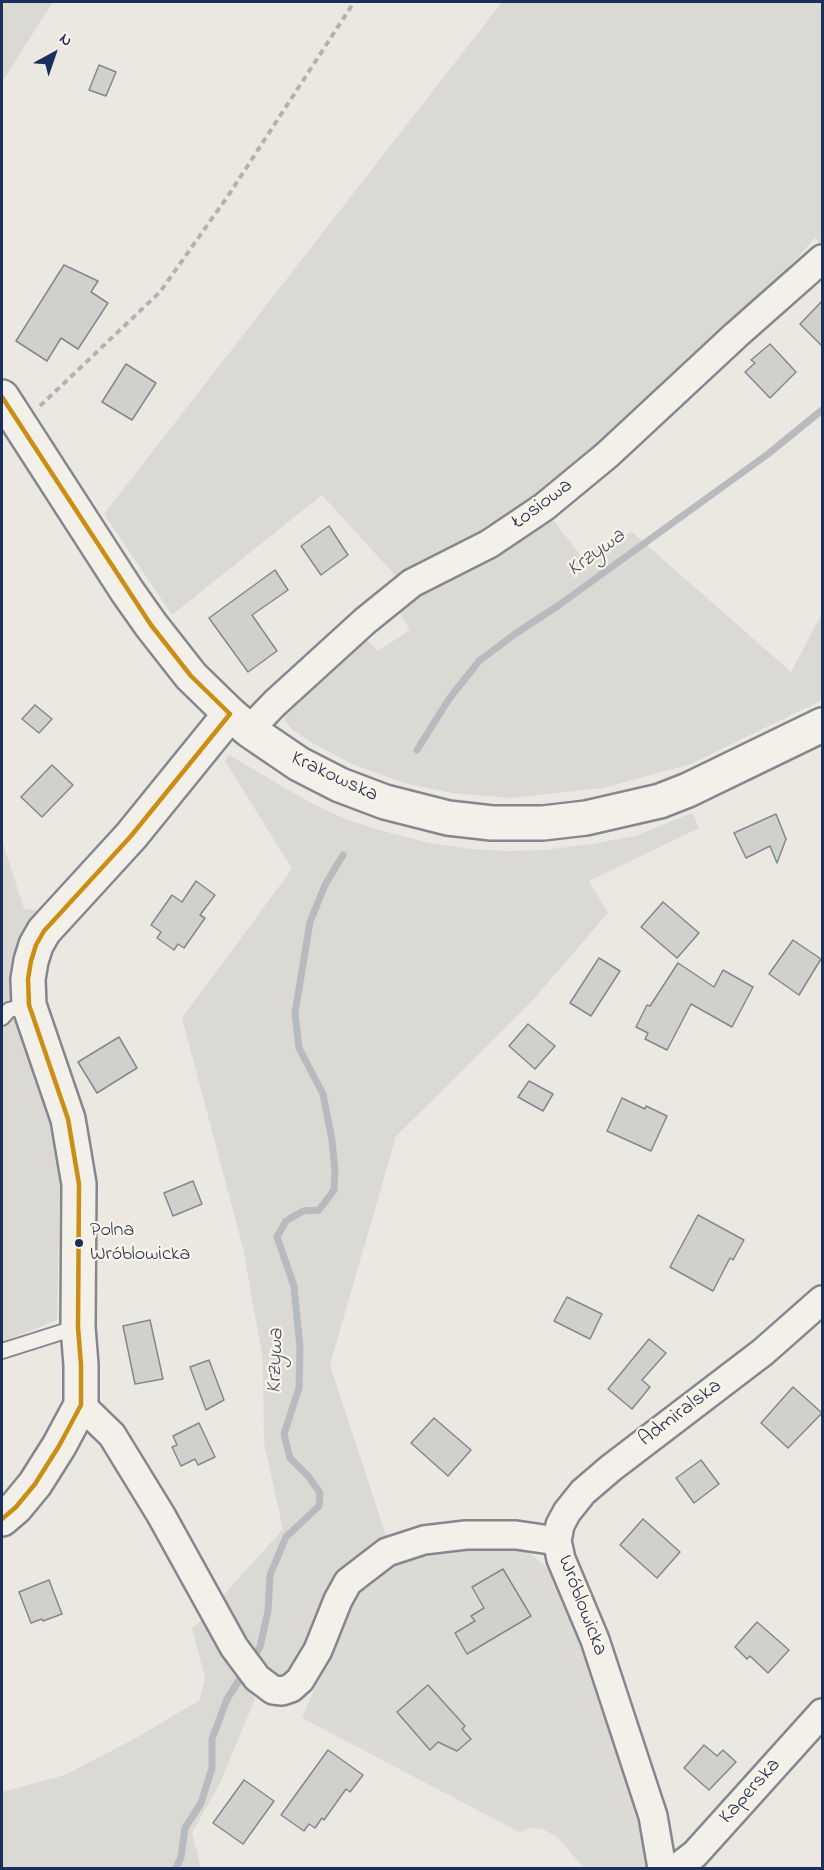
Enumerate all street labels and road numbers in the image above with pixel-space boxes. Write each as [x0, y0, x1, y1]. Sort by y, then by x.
street label: Łosiowa [508, 474, 578, 536]
street label: Krakowska [286, 747, 382, 809]
street label: Admiralska [635, 1375, 727, 1453]
street label: Wróblowicka [550, 1552, 612, 1660]
street label: Kaperska [715, 1754, 787, 1830]

